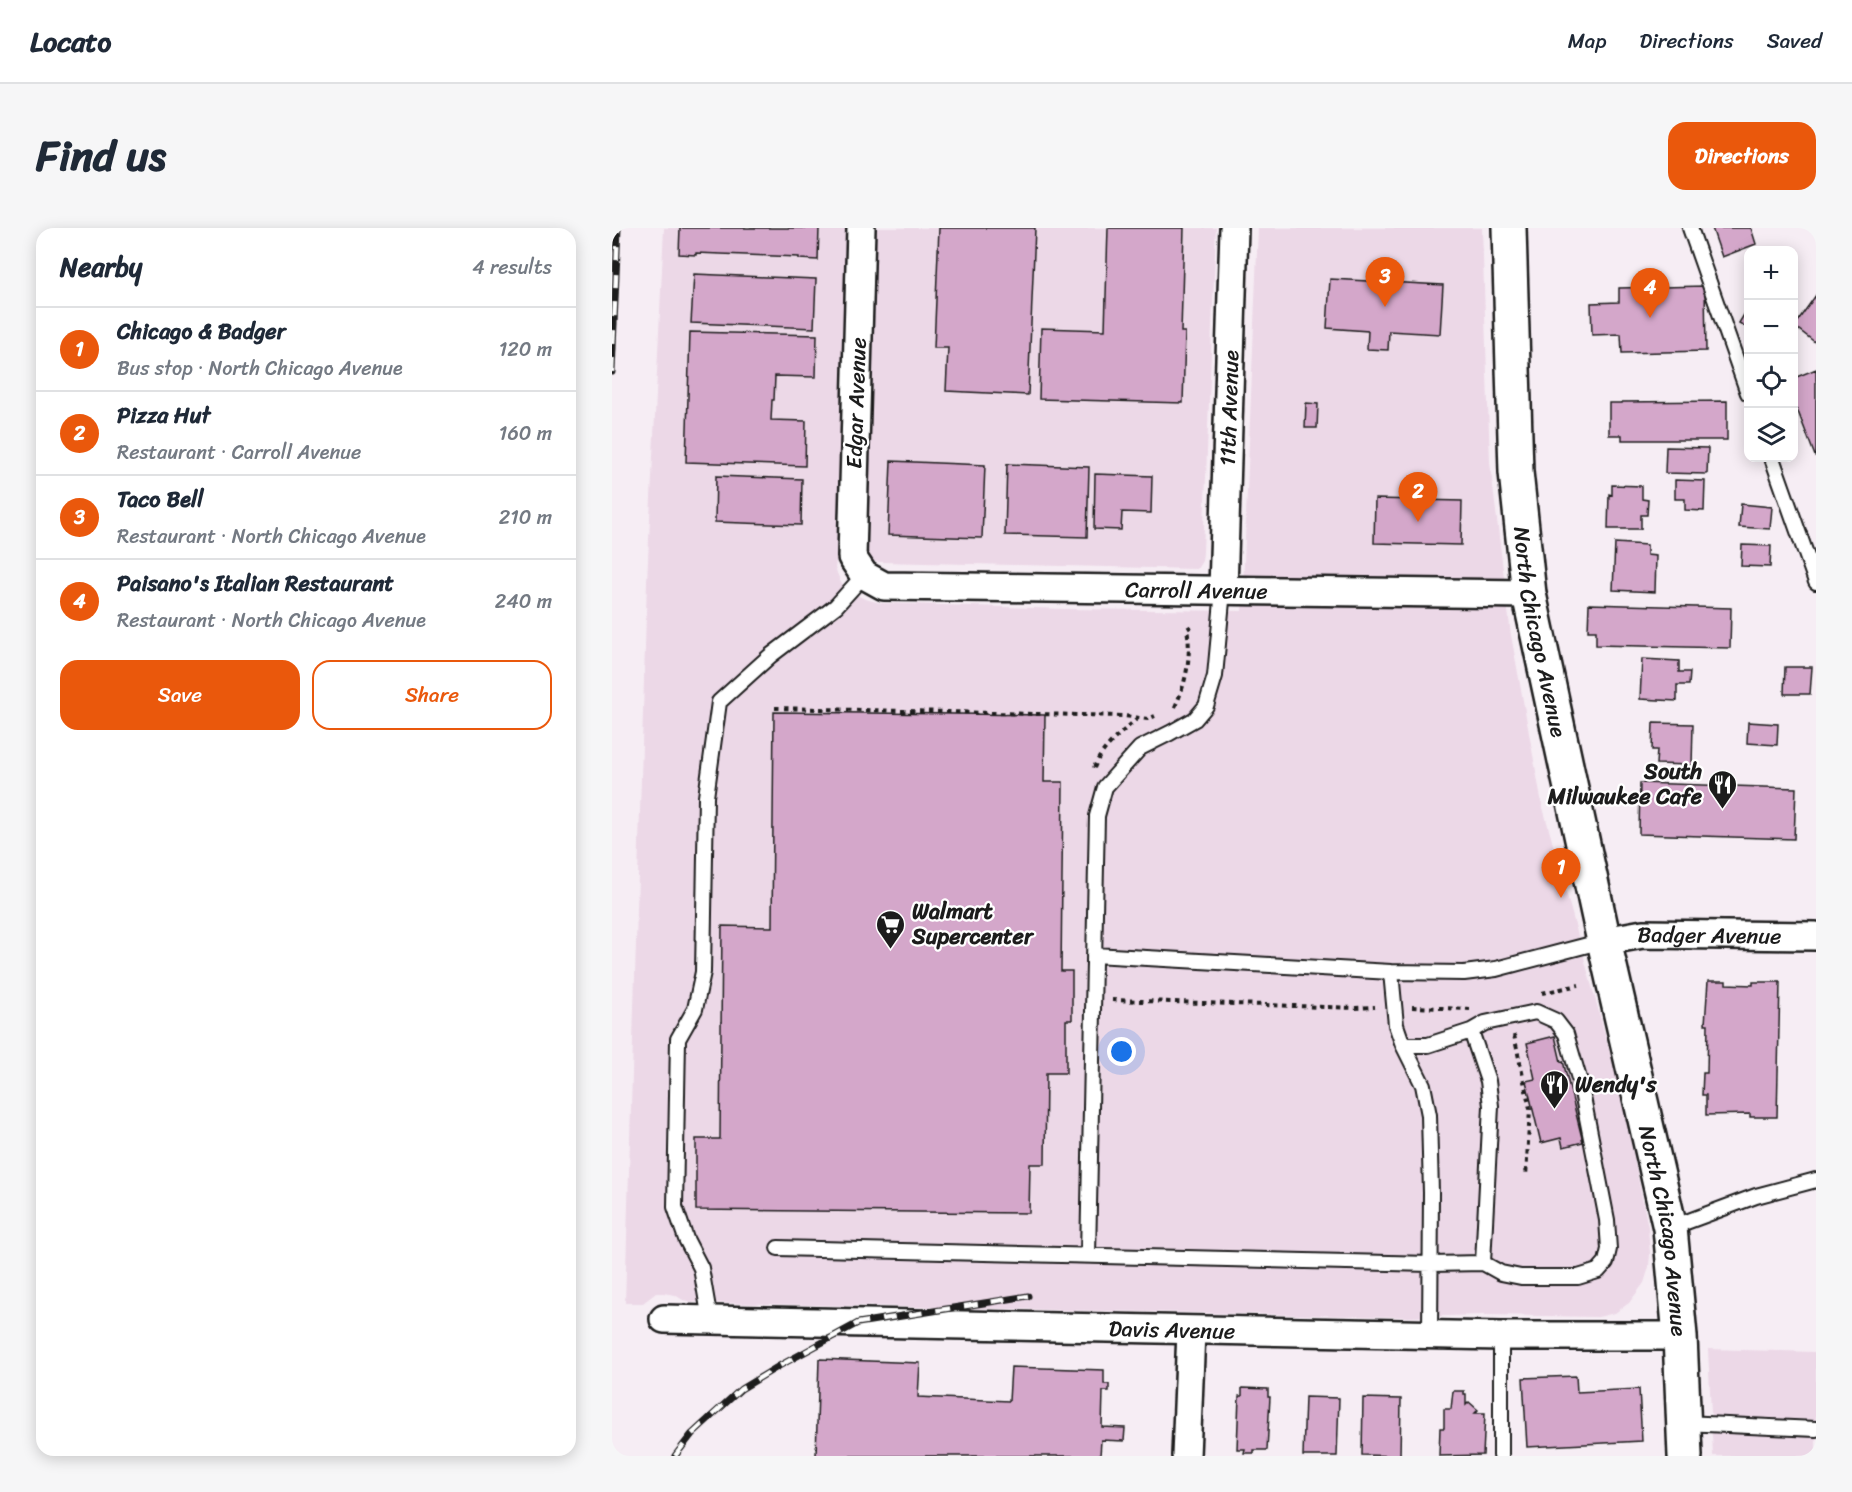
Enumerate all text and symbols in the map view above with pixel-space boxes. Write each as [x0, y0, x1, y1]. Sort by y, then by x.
text: Locato [30, 17, 111, 66]
text: Map [1568, 22, 1606, 60]
text: Directions [1639, 22, 1734, 60]
text: Saved [1767, 22, 1822, 60]
text: Find us [36, 119, 166, 193]
button: Directions [1668, 122, 1816, 190]
text: Nearby [60, 244, 142, 290]
map controls [1744, 246, 1798, 462]
button: + [1744, 246, 1798, 300]
text: 4 results [472, 250, 552, 285]
pin: 3 [1366, 257, 1404, 307]
pin: 4 [1630, 268, 1670, 318]
button: − [1744, 300, 1798, 354]
text: Chicago & Badger [117, 312, 286, 351]
text: 1 [75, 332, 84, 367]
text: 120 m [499, 332, 552, 367]
street label: Edgar Avenue [834, 337, 878, 469]
street label: 11th Avenue [1207, 349, 1250, 467]
text: Bus stop · North Chicago Avenue [117, 351, 403, 386]
button: locate [1744, 354, 1798, 408]
text: Pizza Hut [117, 396, 210, 435]
button: layers [1744, 408, 1798, 462]
text: 2 [74, 416, 85, 451]
text: 160 m [499, 416, 552, 451]
text: Restaurant · Carroll Avenue [117, 435, 361, 470]
pin: 2 [1398, 472, 1438, 522]
text: Taco Bell [117, 480, 203, 519]
text: 3 [74, 500, 85, 535]
text: 210 m [499, 500, 552, 535]
text: Restaurant · North Chicago Avenue [117, 519, 426, 554]
street label: North Chicago Avenue [1502, 525, 1579, 741]
text: Paisano's Italian Restaurant [117, 564, 394, 603]
street label: Carroll Avenue [1125, 569, 1268, 610]
text: 4 [73, 584, 86, 619]
text: 240 m [495, 584, 552, 619]
text: Restaurant · North Chicago Avenue [117, 603, 426, 638]
button: Save [60, 660, 300, 730]
button: Share [312, 660, 552, 730]
place label: South Milwaukee Cafe [1547, 752, 1703, 816]
restaurant icon: South Milwaukee Cafe [1707, 768, 1739, 810]
pin: 1 [1542, 848, 1580, 898]
place label: Walmart Supercenter [911, 892, 1035, 956]
supermarket icon: Walmart Supercenter [875, 908, 907, 950]
street label: Badger Avenue [1637, 914, 1782, 955]
your location [1107, 1037, 1136, 1066]
place label: Wendy's [1575, 1065, 1657, 1104]
restaurant icon: Wendy's [1538, 1068, 1570, 1110]
street label: North Chicago Avenue [1627, 1121, 1699, 1338]
street label: Davis Avenue [1108, 1309, 1236, 1350]

